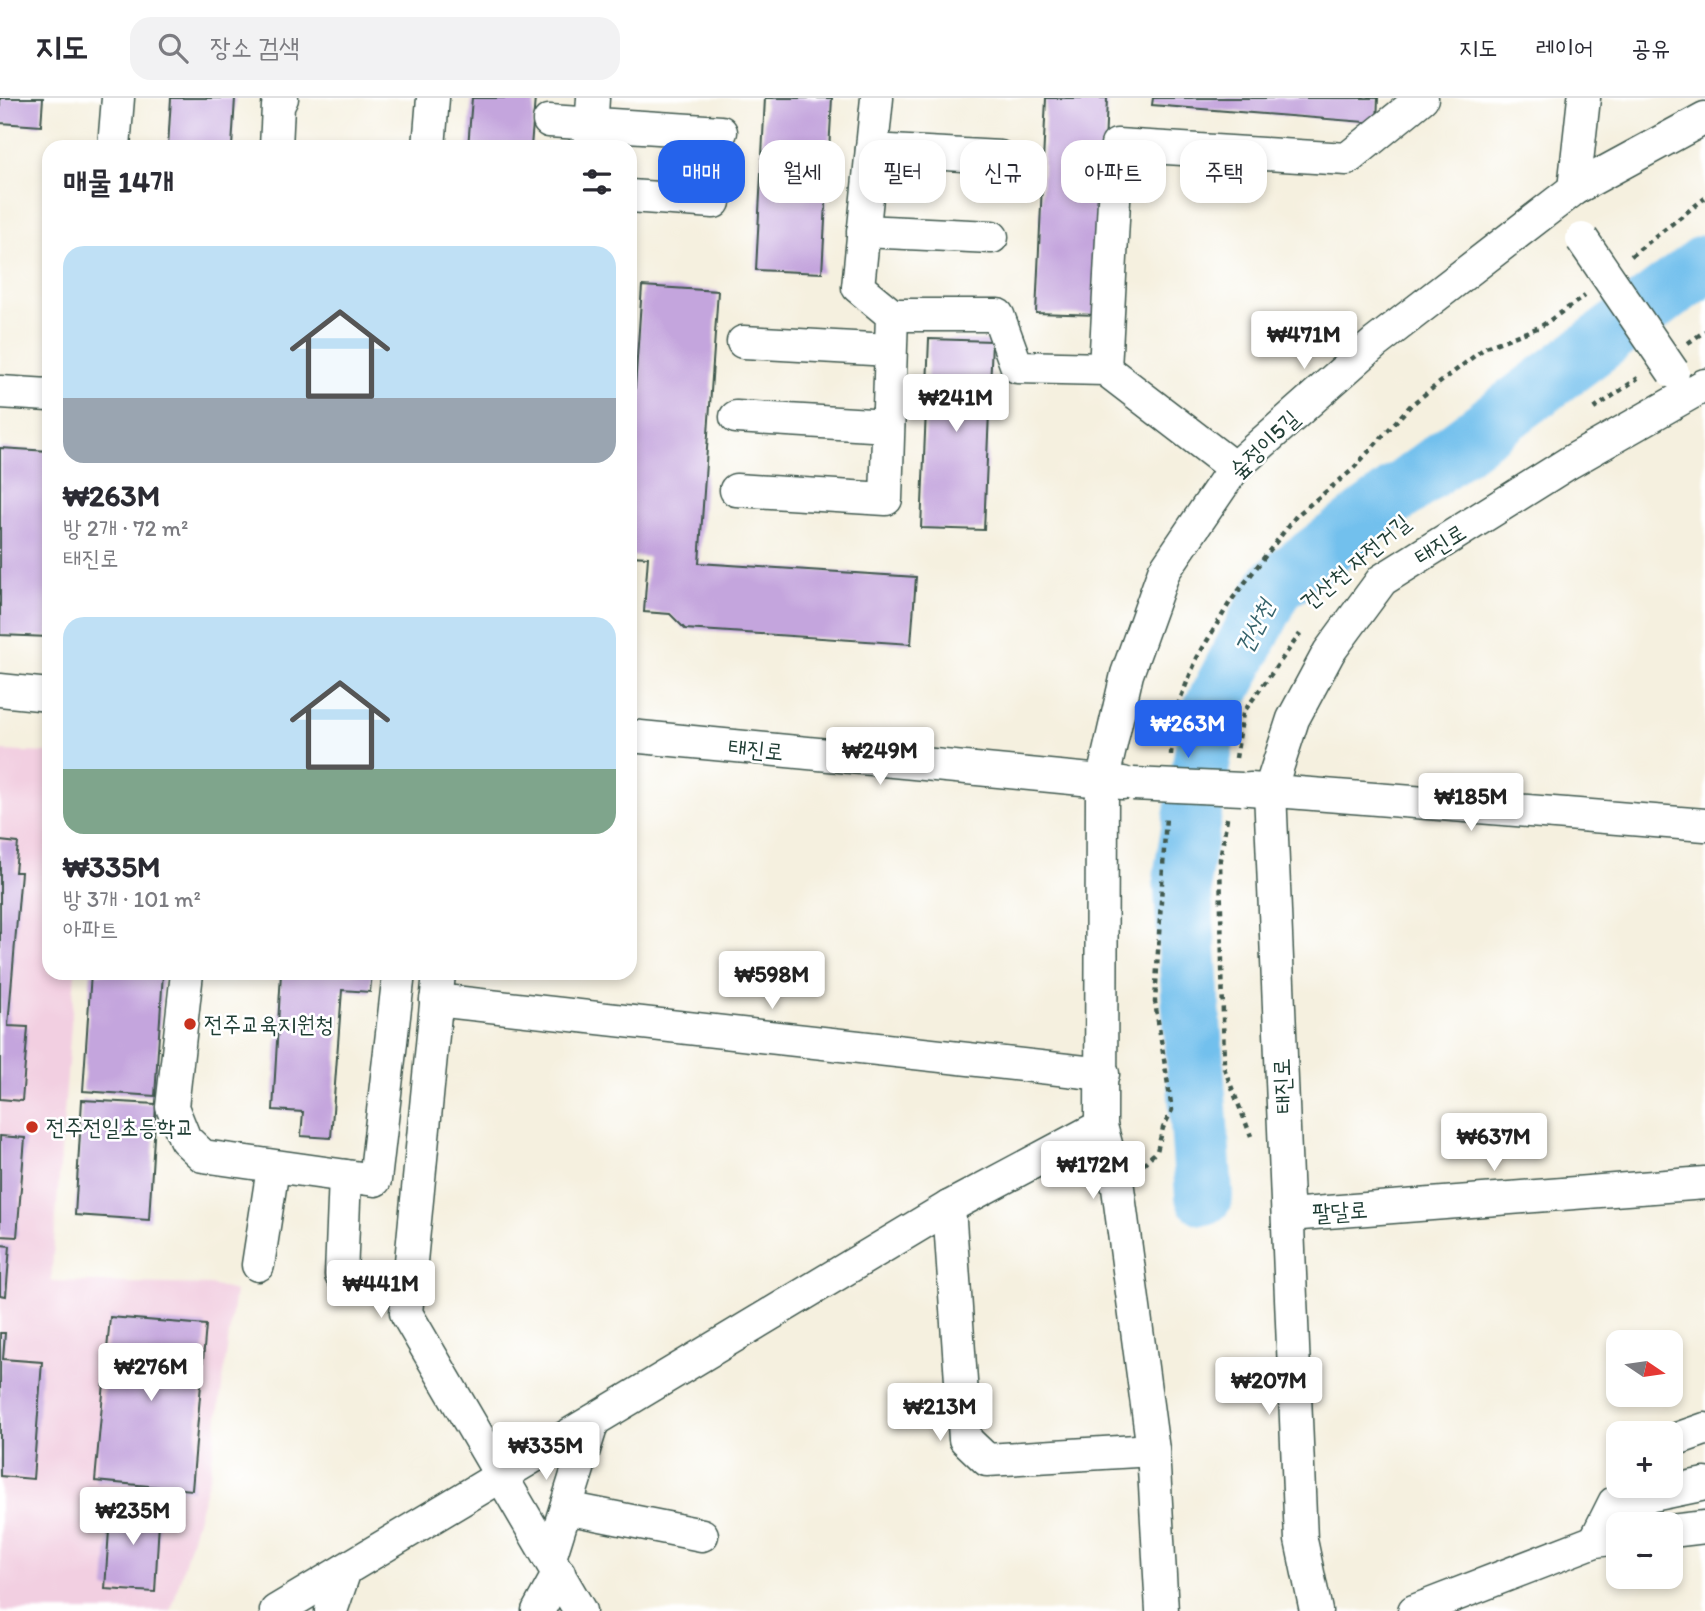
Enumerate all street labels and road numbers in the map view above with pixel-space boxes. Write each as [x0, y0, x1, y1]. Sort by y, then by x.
street label: 숲정이5길 [1223, 404, 1305, 484]
street label: 건산천 자전거길 [1294, 508, 1416, 616]
street label: 태진로 [1409, 517, 1471, 571]
street label: 태진로 [727, 732, 785, 766]
street label: 태진로 [1267, 1058, 1297, 1114]
street label: 팔달로 [1311, 1195, 1369, 1227]

